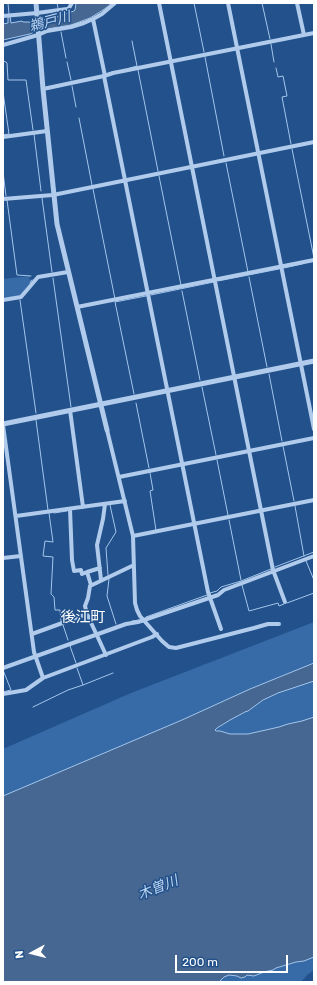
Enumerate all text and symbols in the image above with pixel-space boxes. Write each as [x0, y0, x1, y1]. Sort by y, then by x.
water label: 鵜戸川 [28, 8, 72, 36]
district label: 後江町 [61, 609, 105, 627]
water label: 木曽川 [135, 872, 181, 904]
north arrow [12, 933, 52, 973]
scale bar [177, 947, 290, 973]
text: N [13, 950, 27, 959]
text: 200 m [182, 955, 218, 969]

